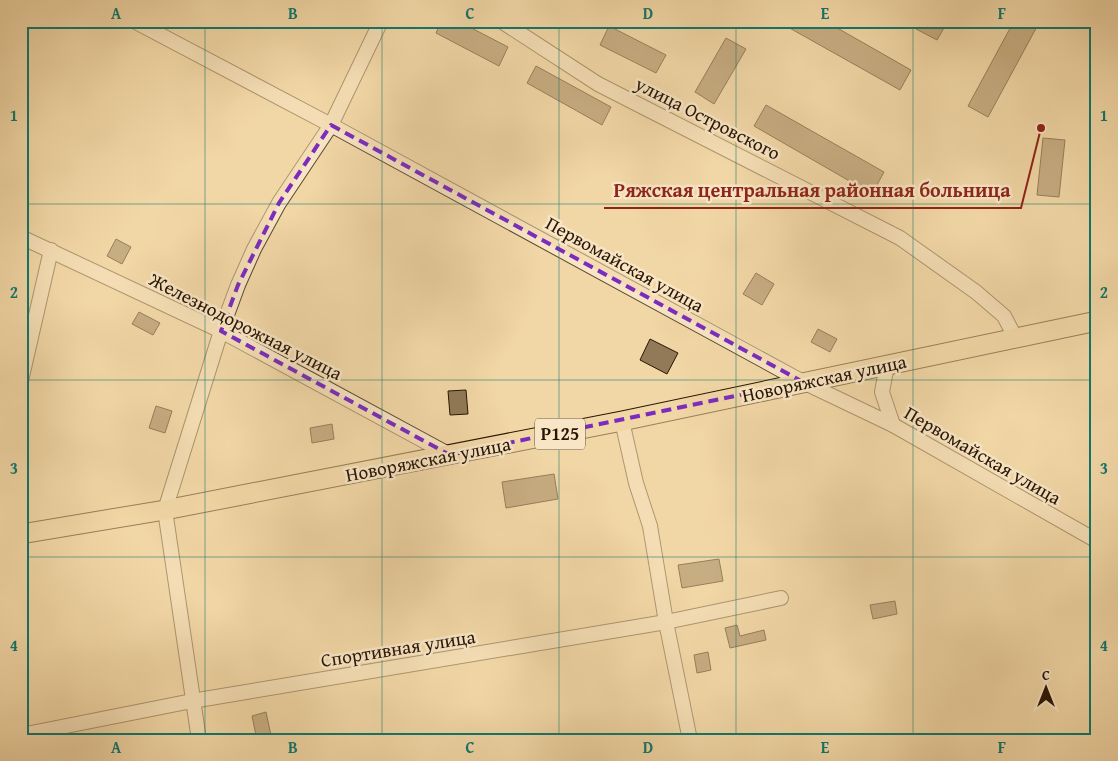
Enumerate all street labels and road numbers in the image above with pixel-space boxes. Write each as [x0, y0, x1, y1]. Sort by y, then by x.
street label: улица Островского [630, 69, 785, 167]
street label: Первомайская улица [541, 209, 709, 319]
street label: Железнодорожная улица [144, 265, 347, 387]
street label: Новоряжская улица [739, 347, 909, 409]
street label: Первомайская улица [899, 399, 1067, 511]
road number: Р125 [535, 418, 585, 449]
street label: Новоряжская улица [343, 429, 513, 489]
street label: Спортивная улица [319, 622, 477, 674]

